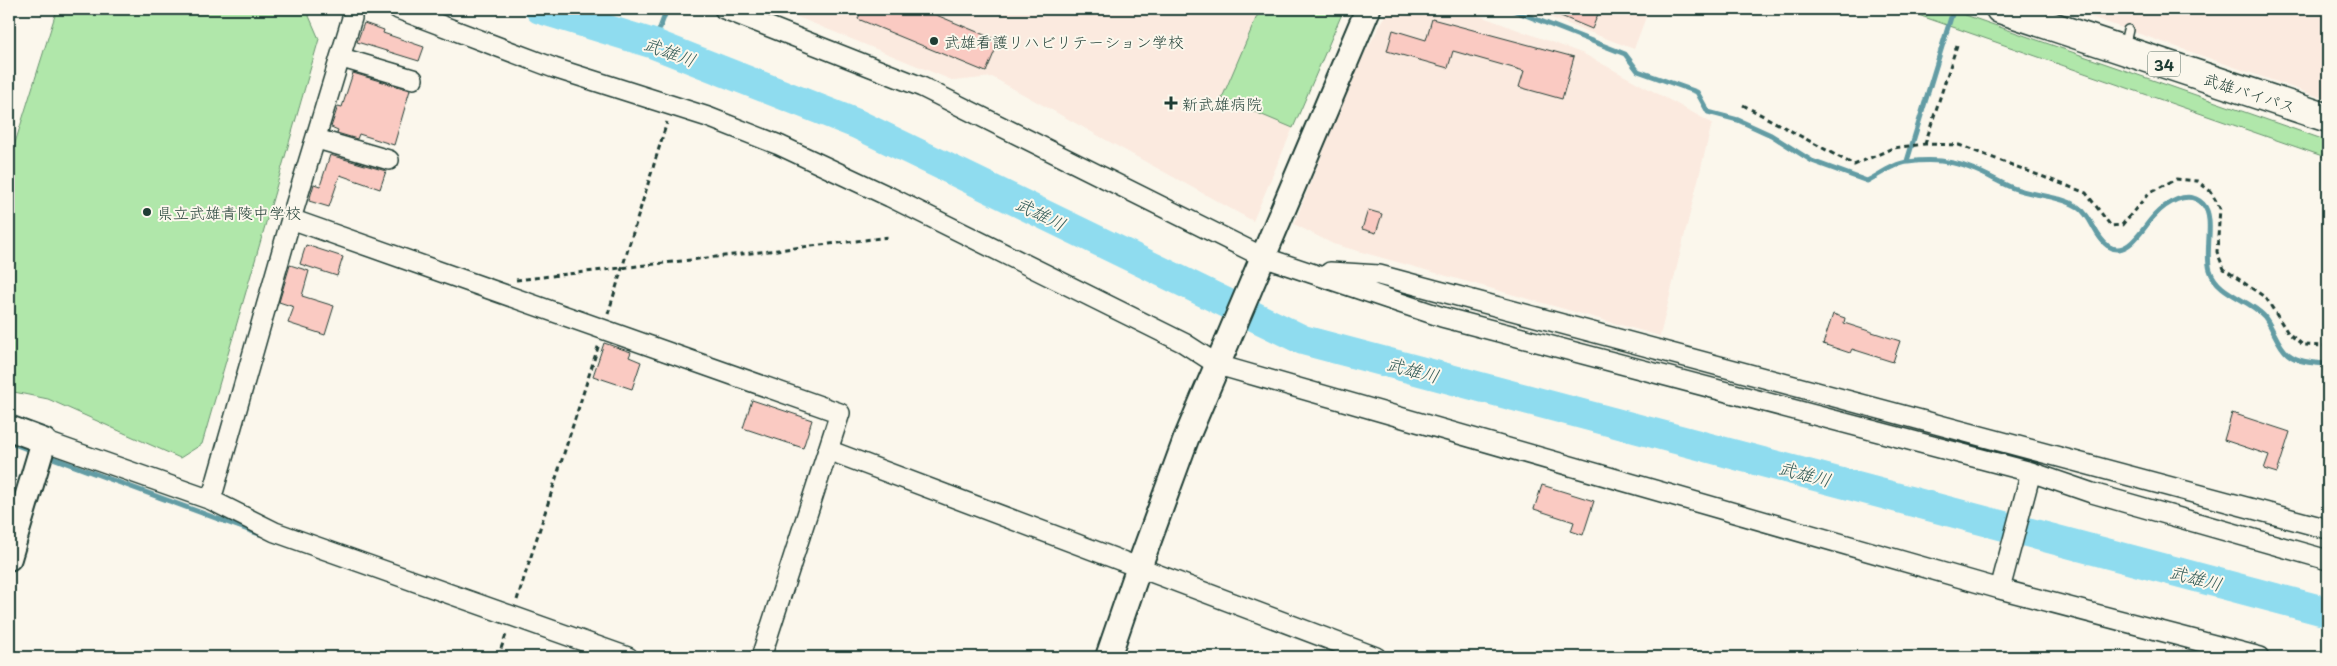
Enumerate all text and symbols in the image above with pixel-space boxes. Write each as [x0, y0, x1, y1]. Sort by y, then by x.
water label: 武雄川 [640, 29, 700, 73]
place label: 武雄看護リハビリテーション学校 [944, 29, 1184, 53]
marker: 武雄看護リハビリテーション学校 [928, 35, 940, 47]
road number: 34 [2148, 52, 2180, 76]
street label: 武雄バイパス [2201, 66, 2299, 118]
place label: 新武雄病院 [1182, 91, 1262, 115]
marker: 新武雄病院 [1164, 96, 1178, 110]
water label: 武雄川 [1011, 189, 1071, 237]
place label: 県立武雄青陵中学校 [157, 200, 301, 224]
marker: 県立武雄青陵中学校 [141, 206, 153, 218]
water label: 武雄川 [1383, 349, 1443, 389]
water label: 武雄川 [1775, 453, 1835, 493]
water label: 武雄川 [2166, 557, 2226, 597]

